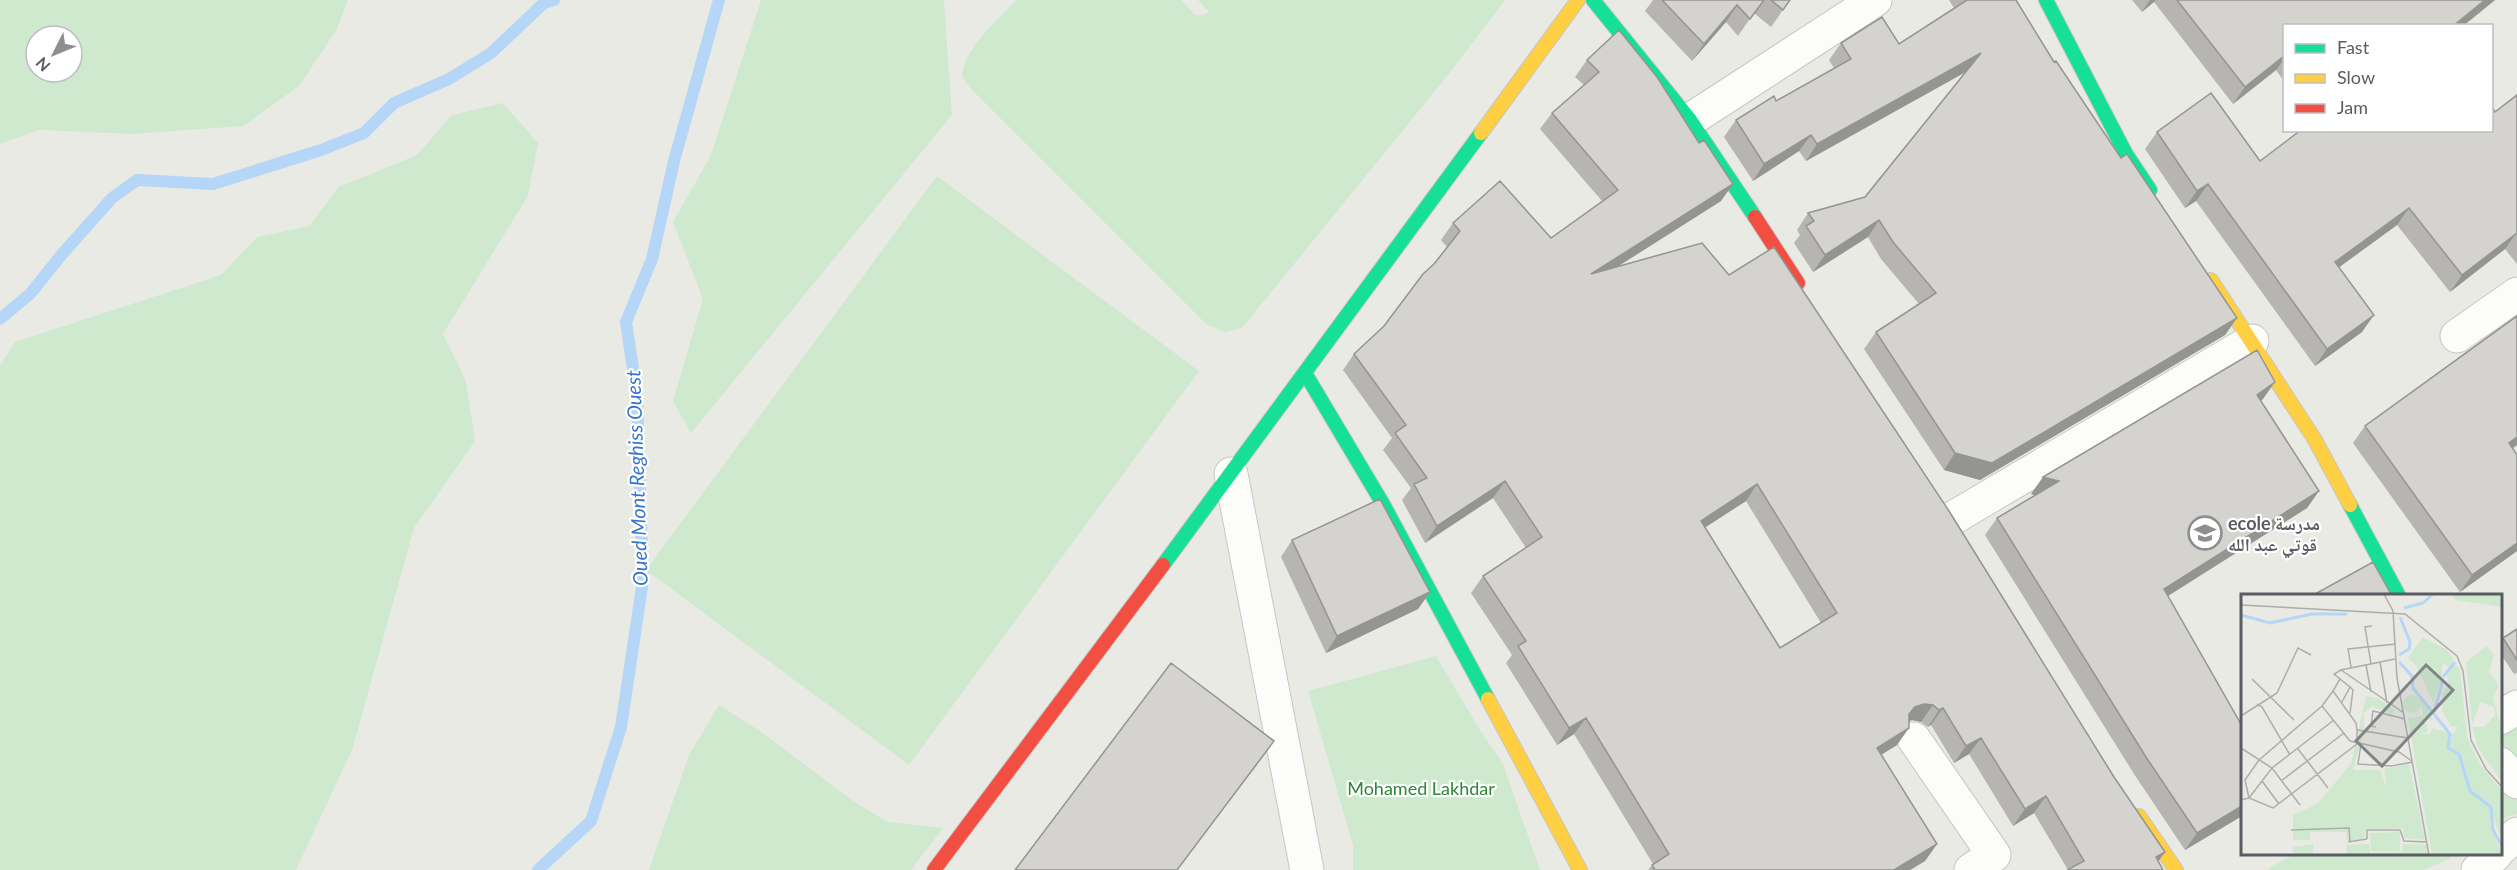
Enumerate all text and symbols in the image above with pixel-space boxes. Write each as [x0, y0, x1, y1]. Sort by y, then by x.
north arrow [24, 24, 84, 84]
legend [2283, 24, 2493, 132]
text: Fast [2337, 36, 2370, 58]
text: N [32, 54, 54, 76]
text: Slow [2337, 66, 2375, 88]
text: Jam [2337, 96, 2368, 118]
water label: Oued Mont Reghiss Ouest [620, 370, 652, 586]
place label: ecole مدرسة قوتي عبد الله [2228, 512, 2320, 559]
school or university icon: ecole مدرسة قوتي عبد الله [2187, 515, 2223, 551]
inset map [2241, 594, 2502, 855]
park label: Mohamed Lakhdar [1347, 777, 1495, 799]

